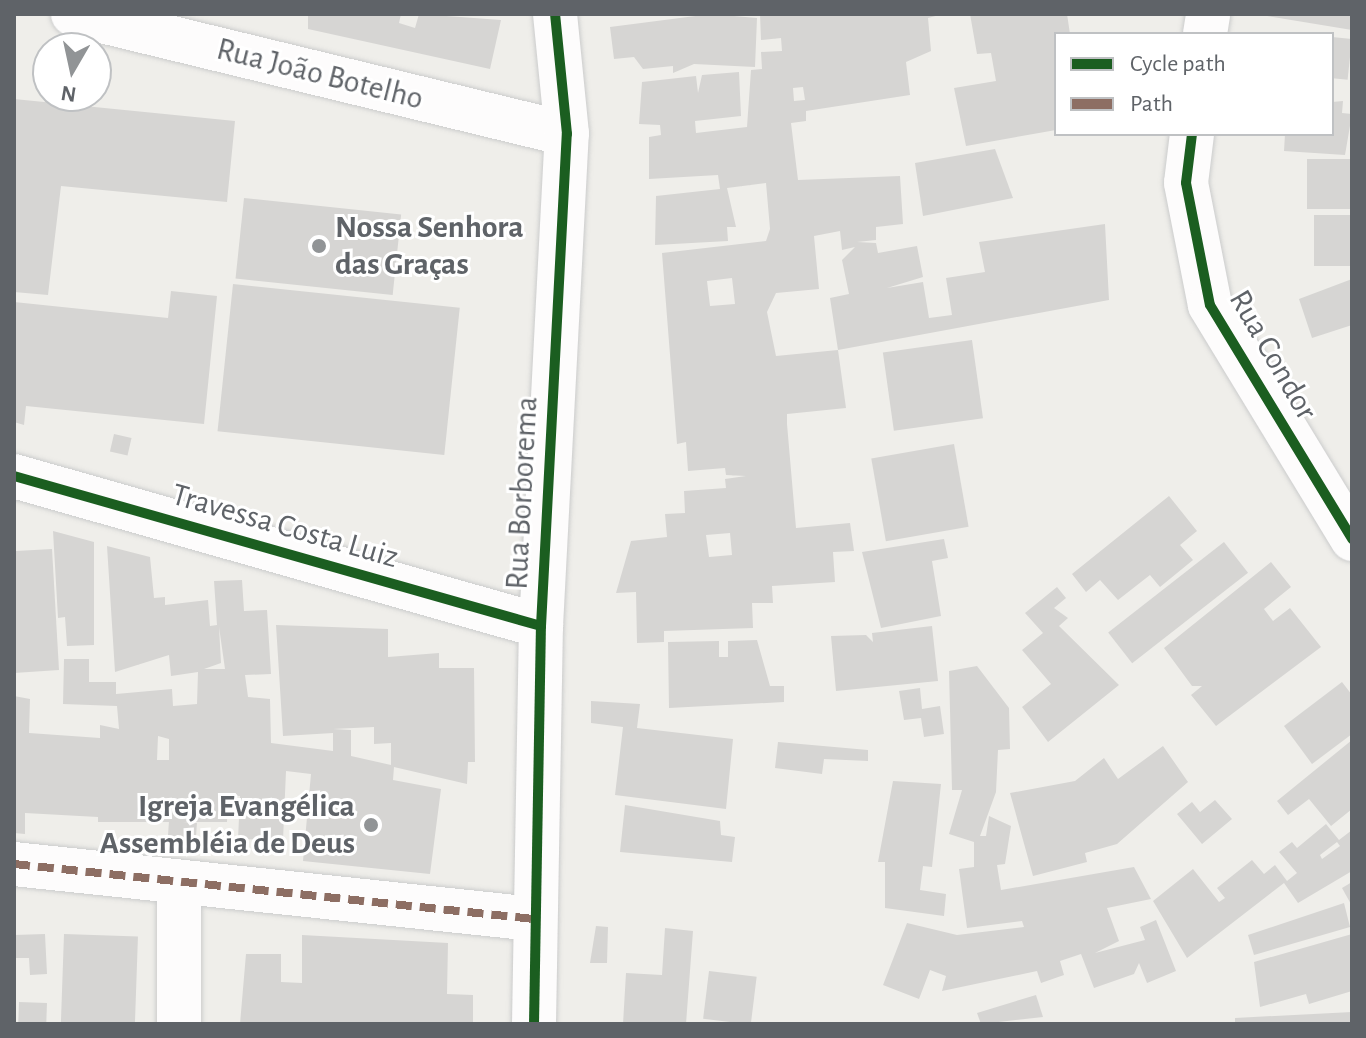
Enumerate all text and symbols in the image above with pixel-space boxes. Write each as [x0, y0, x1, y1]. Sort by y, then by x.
street label: Rua João Botelho [213, 30, 427, 118]
north arrow [32, 32, 112, 112]
legend [1054, 32, 1334, 136]
text: Cycle path [1130, 52, 1226, 76]
text: N [59, 82, 78, 106]
text: Path [1130, 92, 1173, 116]
place label: Nossa Senhora das Graças [335, 209, 524, 284]
marker: Nossa Senhora das Graças [310, 237, 328, 255]
street label: Rua Condor [1220, 283, 1326, 427]
street label: Rua Borborema [498, 395, 546, 591]
street label: Travessa Costa Luiz [167, 475, 403, 577]
place label: Igreja Evangélica Assembléia de Deus [100, 788, 355, 863]
marker: Igreja Evangélica Assembléia de Deus [362, 816, 380, 834]

